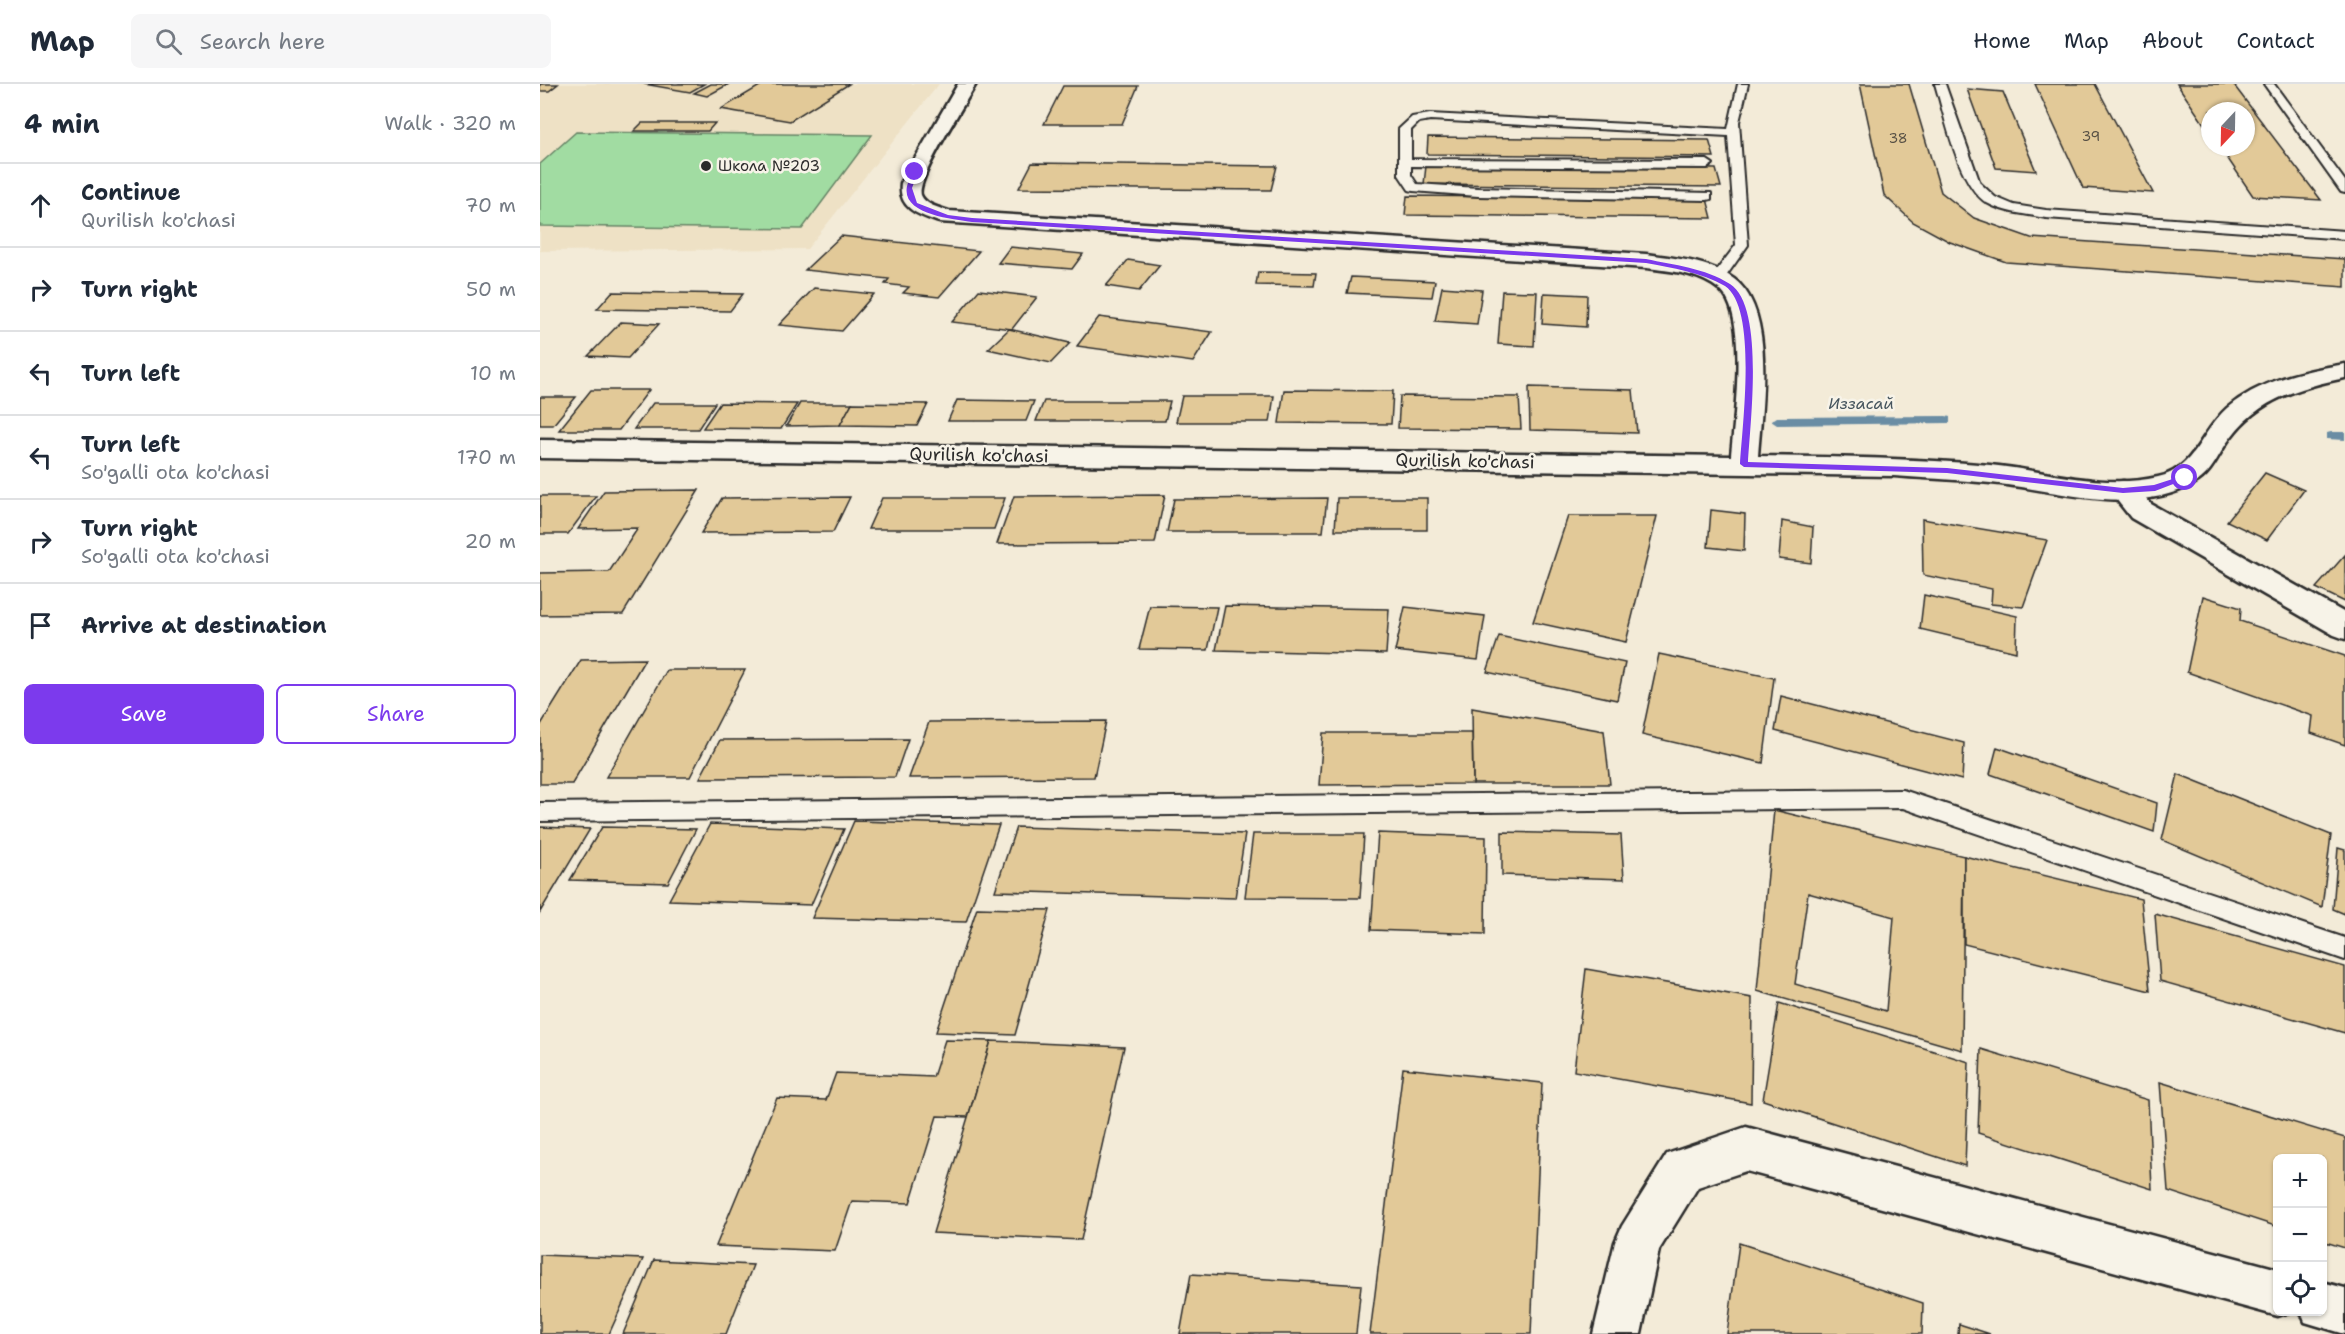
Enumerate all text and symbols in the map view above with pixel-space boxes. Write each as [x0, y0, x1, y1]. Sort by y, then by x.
search box [131, 14, 551, 68]
text: Map [30, 22, 95, 60]
icon: search [152, 25, 185, 58]
text: Search here [200, 27, 325, 56]
text: Home [1973, 27, 2031, 55]
text: Map [2064, 27, 2109, 55]
text: About [2142, 27, 2203, 55]
text: Contact [2236, 27, 2315, 55]
north arrow [2201, 102, 2255, 156]
text: 4 min [24, 106, 100, 141]
text: Walk · 320 m [384, 110, 516, 136]
house number: 39 [2082, 127, 2100, 145]
house number: 38 [1888, 129, 1908, 147]
place label: Школа №203 [718, 156, 820, 176]
route end [901, 158, 927, 184]
marker: Школа №203 [699, 159, 713, 173]
text: Continue [81, 178, 181, 207]
icon: ahead [24, 189, 57, 222]
text: 70 m [464, 192, 516, 218]
text: Qurilish ko'chasi [81, 207, 236, 233]
icon: right [24, 273, 57, 306]
text: Turn right [81, 275, 198, 304]
text: 50 m [466, 276, 516, 302]
icon: left [24, 357, 57, 390]
text: Turn left [81, 359, 180, 388]
text: 10 m [470, 360, 516, 386]
water label: Иззасай [1828, 393, 1894, 414]
text: Turn left [81, 430, 180, 459]
icon: left [24, 441, 57, 474]
street label: Qurilish ko'chasi [909, 442, 1049, 468]
text: 170 m [457, 444, 516, 470]
street label: Qurilish ko'chasi [1395, 448, 1535, 474]
text: So'galli ota ko'chasi [81, 459, 270, 485]
route start [2171, 464, 2197, 490]
text: Turn right [81, 514, 198, 543]
icon: right [24, 525, 57, 558]
text: 20 m [465, 528, 516, 554]
text: So'galli ota ko'chasi [81, 543, 270, 569]
icon: arrive [24, 609, 57, 642]
text: Arrive at destination [81, 611, 327, 640]
button: Save [24, 684, 264, 744]
button: Share [276, 684, 516, 744]
map controls [2273, 1154, 2327, 1316]
button: + [2273, 1154, 2327, 1208]
button: − [2273, 1208, 2327, 1262]
button: locate [2273, 1262, 2327, 1316]

